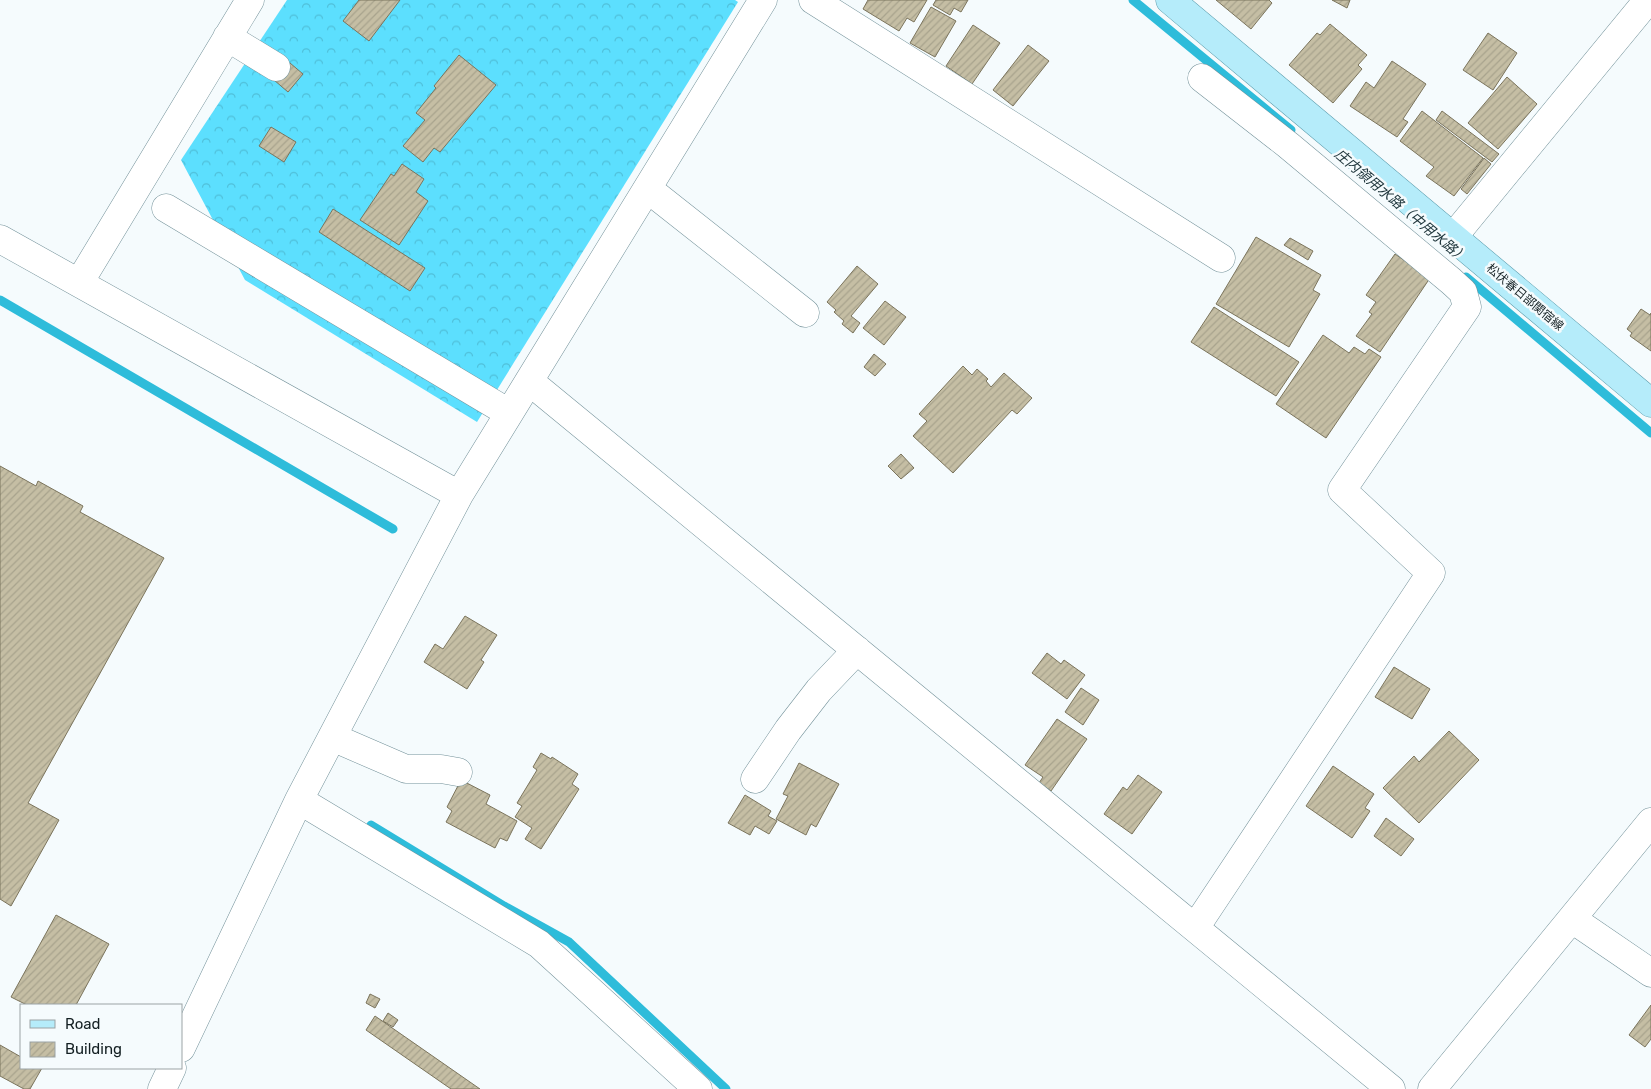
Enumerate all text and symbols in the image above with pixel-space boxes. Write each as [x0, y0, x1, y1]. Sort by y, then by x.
water label: 庄内領用水路（中用水路） [1331, 145, 1471, 267]
street label: 松伏春日部関宿線 [1484, 261, 1566, 333]
legend [20, 1004, 182, 1069]
text: Road [65, 1015, 101, 1033]
text: Building [65, 1040, 122, 1058]

